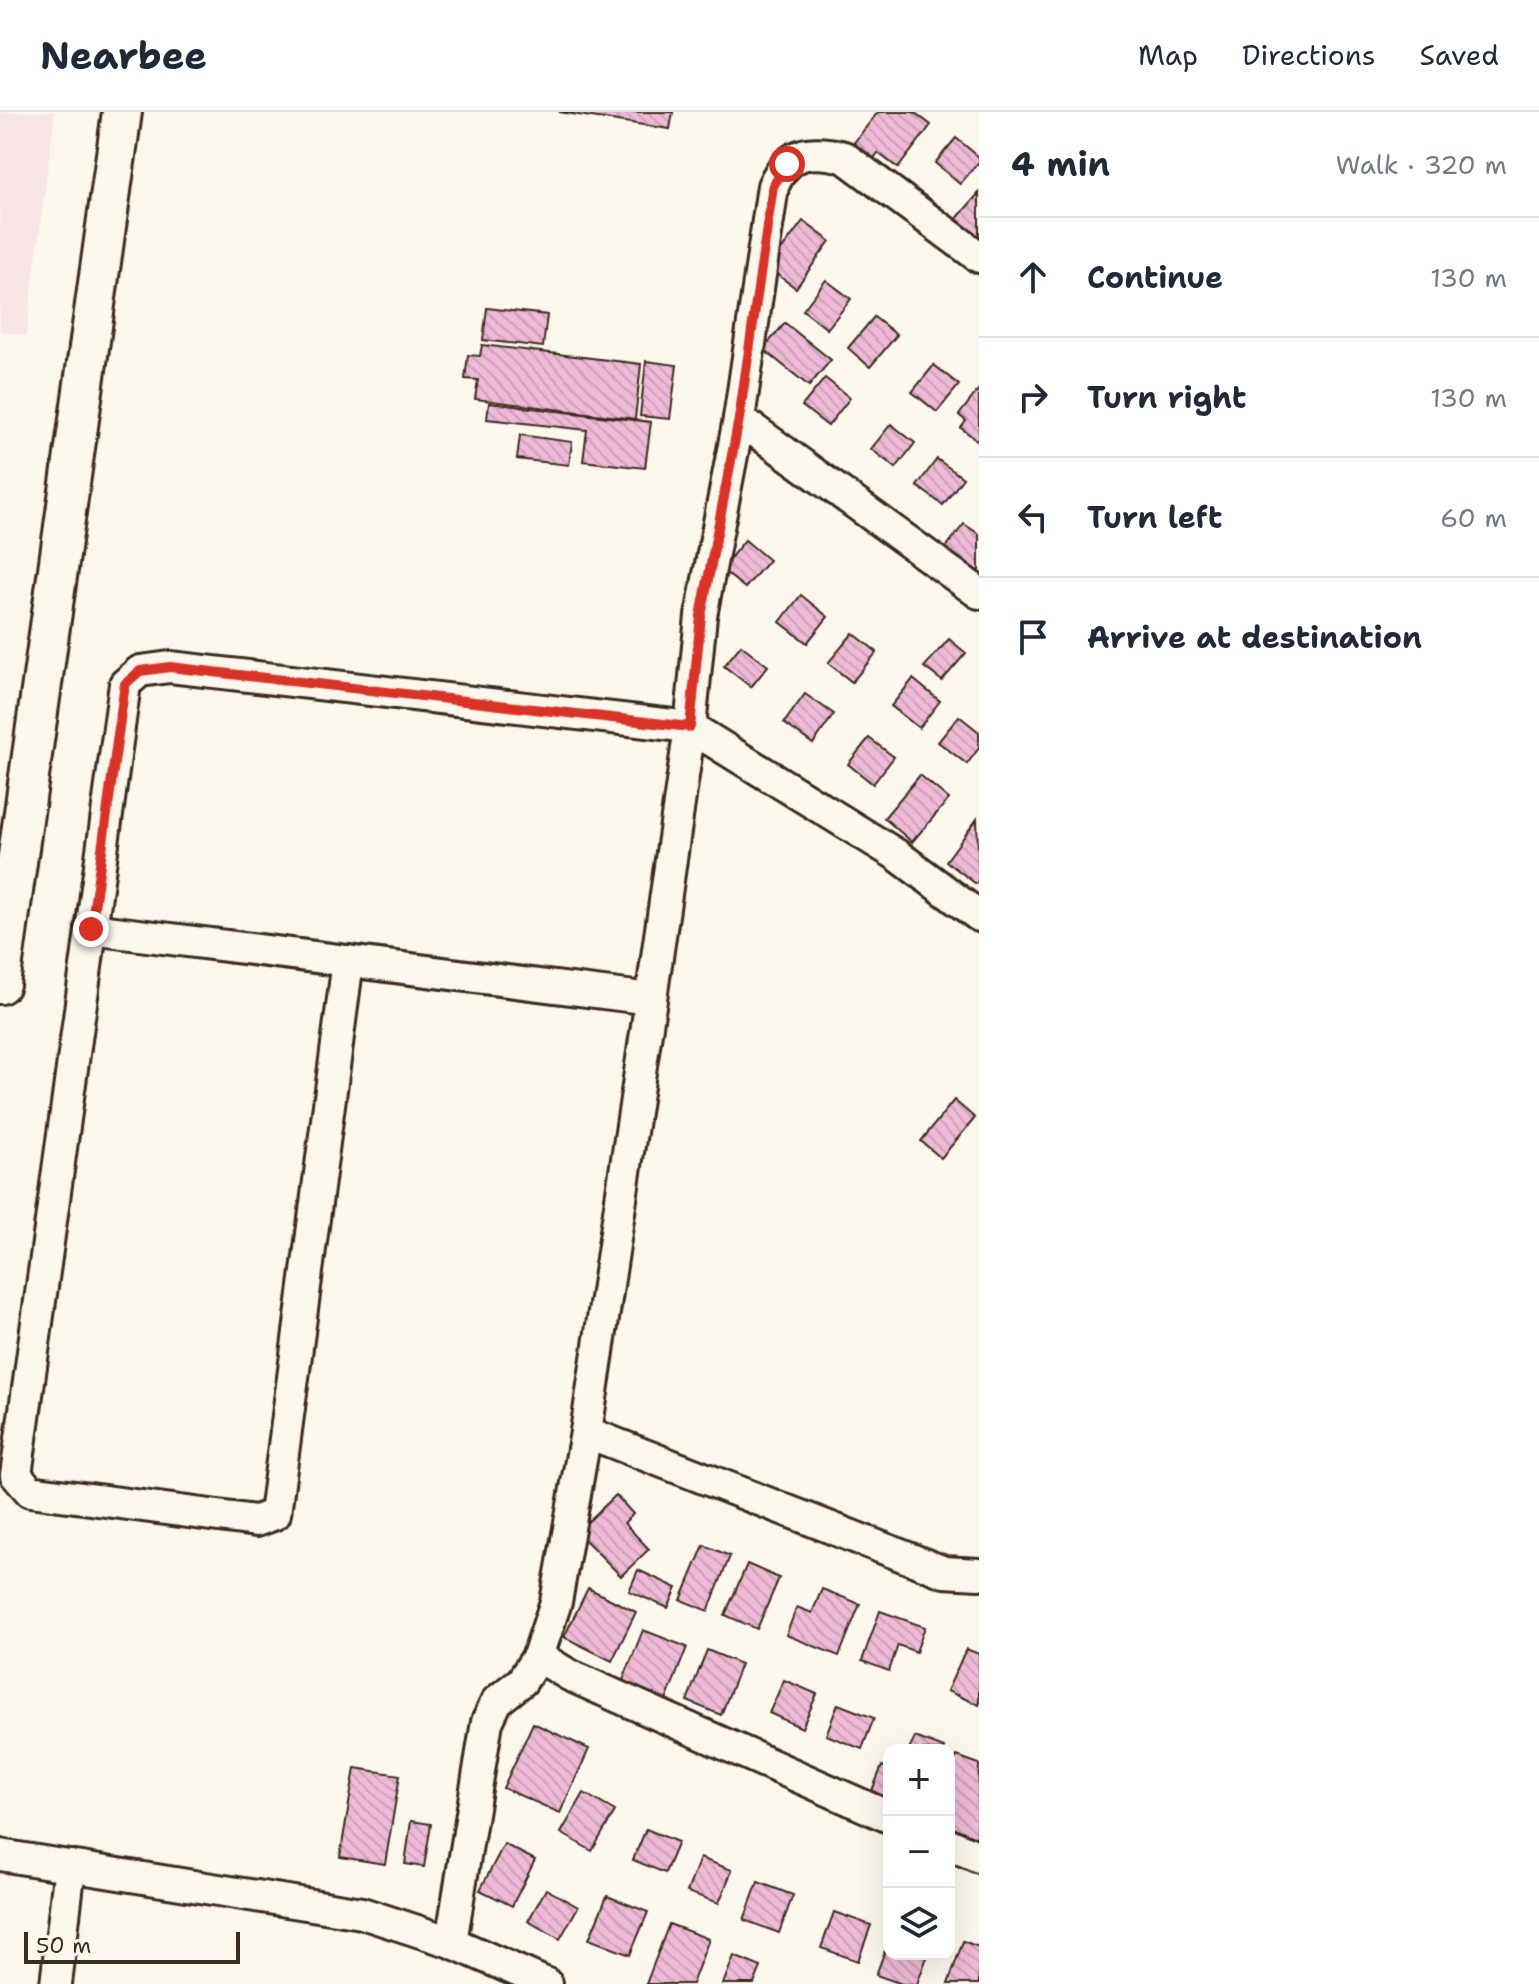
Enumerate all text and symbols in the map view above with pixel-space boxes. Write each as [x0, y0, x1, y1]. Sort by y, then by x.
text: Nearbee [40, 30, 207, 81]
text: Map [1138, 36, 1198, 74]
text: Directions [1242, 36, 1376, 74]
text: Saved [1420, 36, 1499, 74]
text: 4 min [1011, 141, 1110, 187]
route start [769, 146, 805, 182]
text: Walk · 320 m [1336, 147, 1507, 182]
icon: ahead [1011, 255, 1055, 299]
text: Continue [1087, 257, 1223, 298]
text: 130 m [1430, 260, 1507, 295]
icon: right [1011, 375, 1055, 419]
text: Turn right [1087, 377, 1246, 418]
text: 130 m [1430, 380, 1507, 415]
icon: left [1011, 495, 1055, 539]
text: Turn left [1087, 497, 1222, 538]
text: 60 m [1440, 500, 1507, 535]
icon: arrive [1011, 615, 1055, 659]
text: Arrive at destination [1087, 617, 1422, 658]
route end [73, 911, 109, 947]
map controls [883, 1744, 955, 1960]
button: + [883, 1744, 955, 1816]
button: − [883, 1816, 955, 1888]
button: layers [883, 1888, 955, 1960]
scale bar [24, 1928, 240, 1964]
text: 50 m [36, 1931, 91, 1960]

